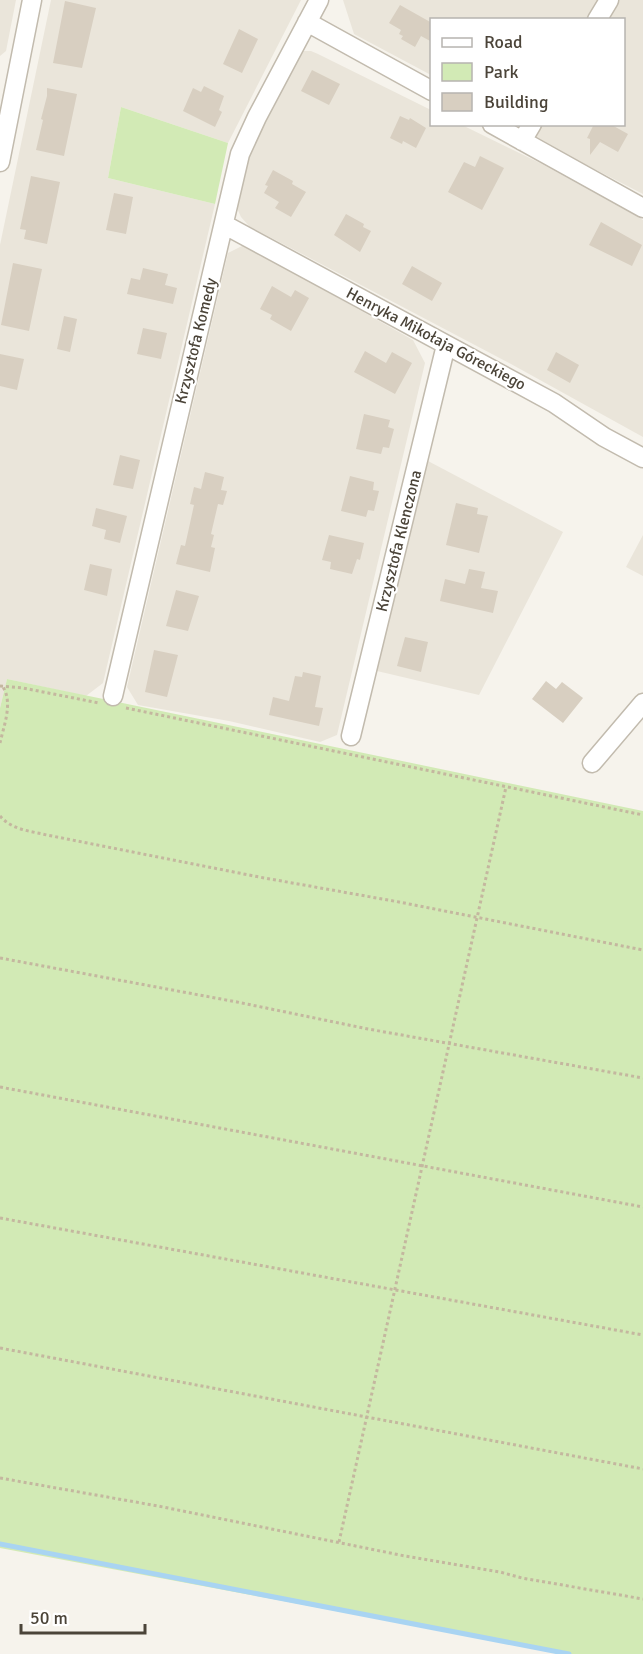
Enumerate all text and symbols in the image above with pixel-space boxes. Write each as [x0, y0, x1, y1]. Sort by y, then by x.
legend [430, 18, 625, 126]
text: Road [484, 31, 523, 53]
text: Park [484, 61, 519, 83]
text: Building [484, 91, 548, 113]
street label: Krzysztofa Komedy [171, 275, 221, 406]
street label: Henryka Mikołaja Góreckiego [343, 283, 529, 395]
street label: Krzysztofa Klenczona [372, 468, 426, 614]
scale bar [21, 1597, 146, 1635]
text: 50 m [30, 1607, 68, 1629]

